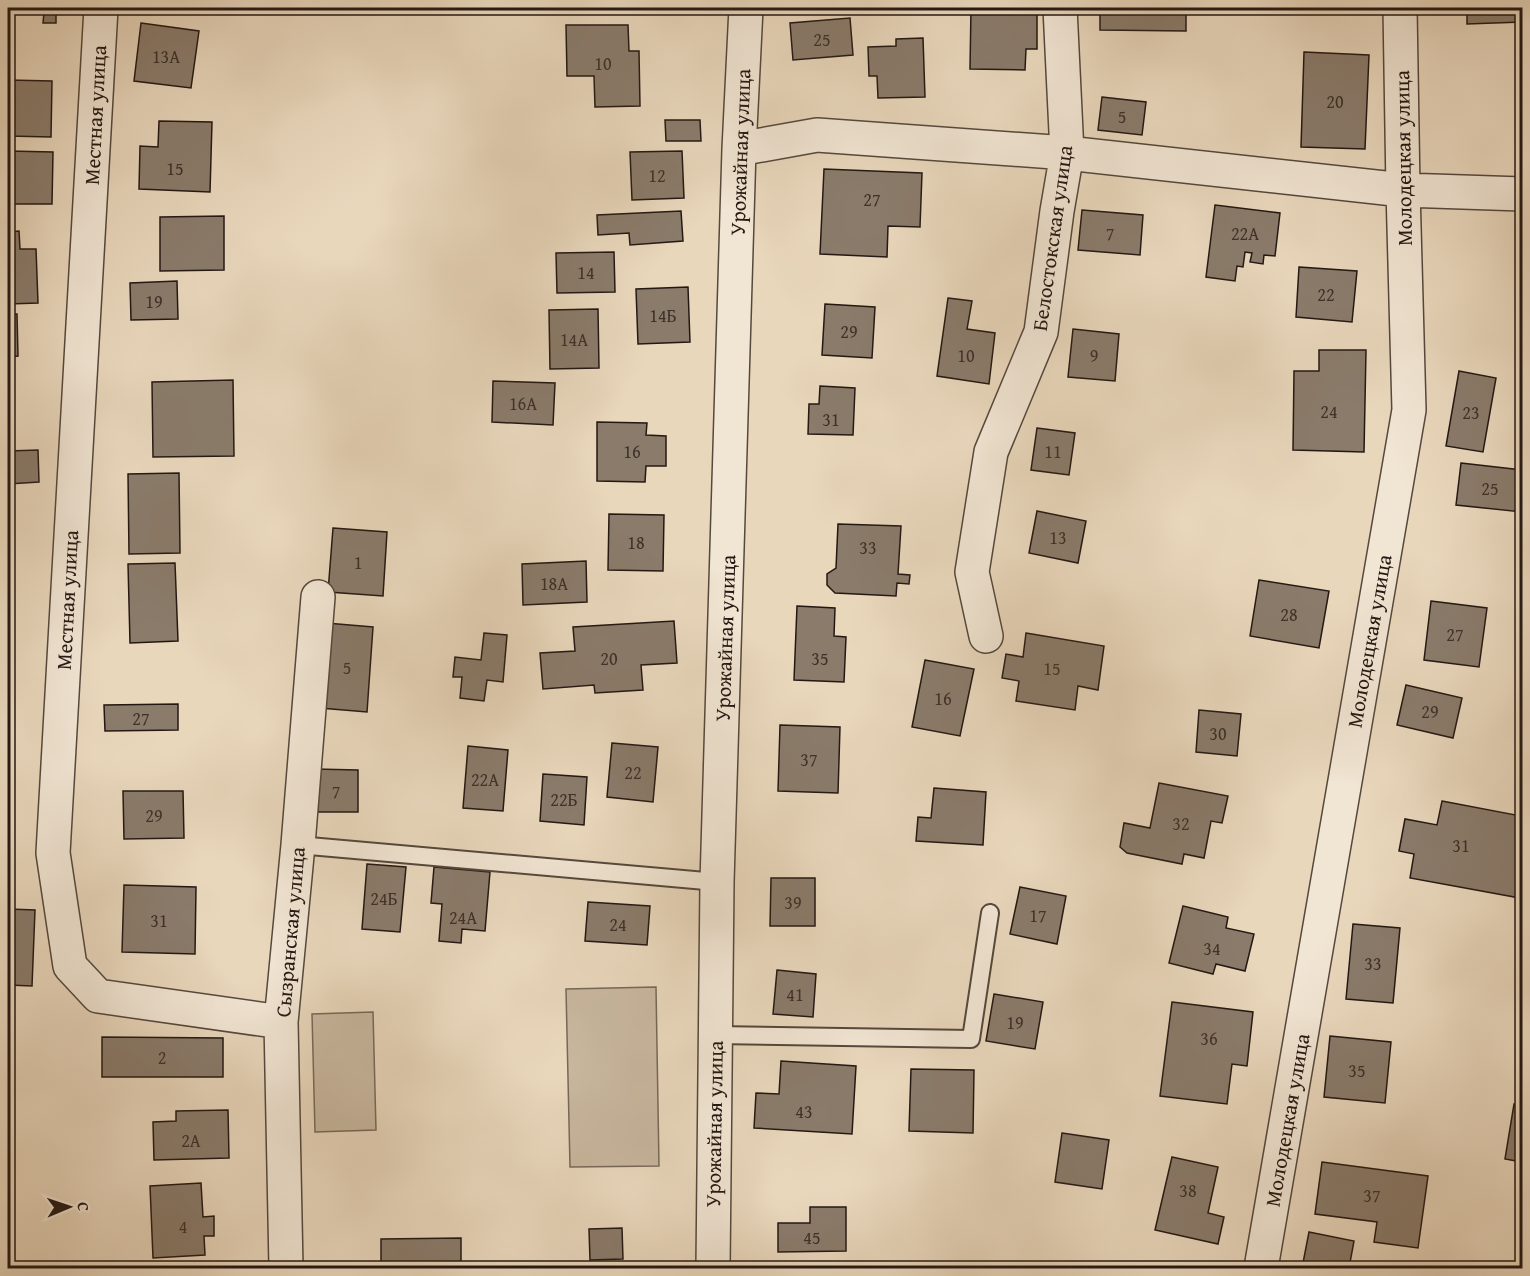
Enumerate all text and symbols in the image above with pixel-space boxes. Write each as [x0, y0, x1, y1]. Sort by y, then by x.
house number: 25 [813, 26, 831, 53]
house number: 13А [152, 43, 180, 70]
street label: Местная улица [76, 44, 114, 186]
house number: 10 [594, 50, 612, 77]
street label: Урожайная улица [722, 68, 758, 236]
street label: Молодецкая улица [1386, 70, 1420, 246]
house number: 20 [1326, 88, 1344, 115]
house number: 5 [1118, 103, 1126, 130]
street label: Белостокская улица [1024, 143, 1080, 333]
house number: 15 [166, 155, 184, 182]
house number: 12 [648, 162, 666, 189]
house number: 27 [863, 186, 881, 213]
house number: 7 [1106, 220, 1114, 247]
house number: 22А [1231, 220, 1259, 247]
house number: 14 [577, 259, 595, 286]
house number: 22 [1317, 281, 1335, 308]
house number: 19 [145, 288, 163, 315]
house number: 14Б [649, 302, 677, 329]
house number: 29 [840, 318, 858, 345]
house number: 14А [560, 326, 588, 353]
house number: 10 [957, 342, 975, 369]
house number: 9 [1090, 342, 1098, 369]
house number: 16А [509, 390, 537, 417]
house number: 24 [1320, 398, 1338, 425]
house number: 23 [1462, 399, 1480, 426]
house number: 31 [822, 406, 840, 433]
house number: 16 [623, 438, 641, 465]
house number: 11 [1044, 438, 1062, 465]
house number: 25 [1481, 475, 1499, 502]
house number: 13 [1049, 524, 1067, 551]
street label: Местная улица [48, 529, 86, 671]
house number: 18 [627, 529, 645, 556]
house number: 33 [859, 534, 877, 561]
house number: 1 [354, 549, 362, 576]
street label: Молодецкая улица [1338, 552, 1400, 730]
street label: Урожайная улица [707, 554, 743, 722]
house number: 18А [540, 570, 568, 597]
house number: 28 [1280, 601, 1298, 628]
house number: 27 [1446, 621, 1464, 648]
house number: 20 [600, 645, 618, 672]
house number: 35 [811, 645, 829, 672]
house number: 5 [343, 654, 351, 681]
house number: 15 [1043, 655, 1061, 682]
house number: 16 [934, 685, 952, 712]
house number: 29 [1421, 698, 1439, 725]
house number: 27 [132, 705, 150, 732]
house number: 30 [1209, 720, 1227, 747]
house number: 37 [800, 746, 818, 773]
house number: 22 [624, 759, 642, 786]
house number: 22А [471, 766, 499, 793]
house number: 7 [332, 778, 340, 805]
house number: 22Б [550, 786, 578, 813]
house number: 29 [145, 802, 163, 829]
house number: 32 [1172, 810, 1190, 837]
house number: 31 [1452, 832, 1470, 859]
street label: Сызранская улица [267, 845, 313, 1019]
house number: 24Б [370, 885, 398, 912]
house number: 39 [784, 889, 802, 916]
house number: 17 [1029, 902, 1047, 929]
house number: 24А [449, 904, 477, 931]
house number: 31 [150, 907, 168, 934]
house number: 24 [609, 911, 627, 938]
house number: 34 [1203, 935, 1221, 962]
house number: 33 [1364, 950, 1382, 977]
house number: 41 [786, 981, 804, 1008]
house number: 19 [1006, 1009, 1024, 1036]
house number: 36 [1200, 1025, 1218, 1052]
street label: Молодецкая улица [1256, 1031, 1318, 1209]
street label: Урожайная улица [697, 1040, 731, 1208]
house number: 2 [158, 1044, 166, 1071]
house number: 35 [1348, 1057, 1366, 1084]
house number: 43 [795, 1098, 813, 1125]
house number: 2А [181, 1127, 201, 1154]
north arrow [39, 1177, 99, 1237]
house number: 38 [1179, 1177, 1197, 1204]
house number: 37 [1363, 1182, 1381, 1209]
text: С [72, 1202, 96, 1211]
house number: 4 [179, 1213, 187, 1240]
house number: 45 [803, 1224, 821, 1251]

